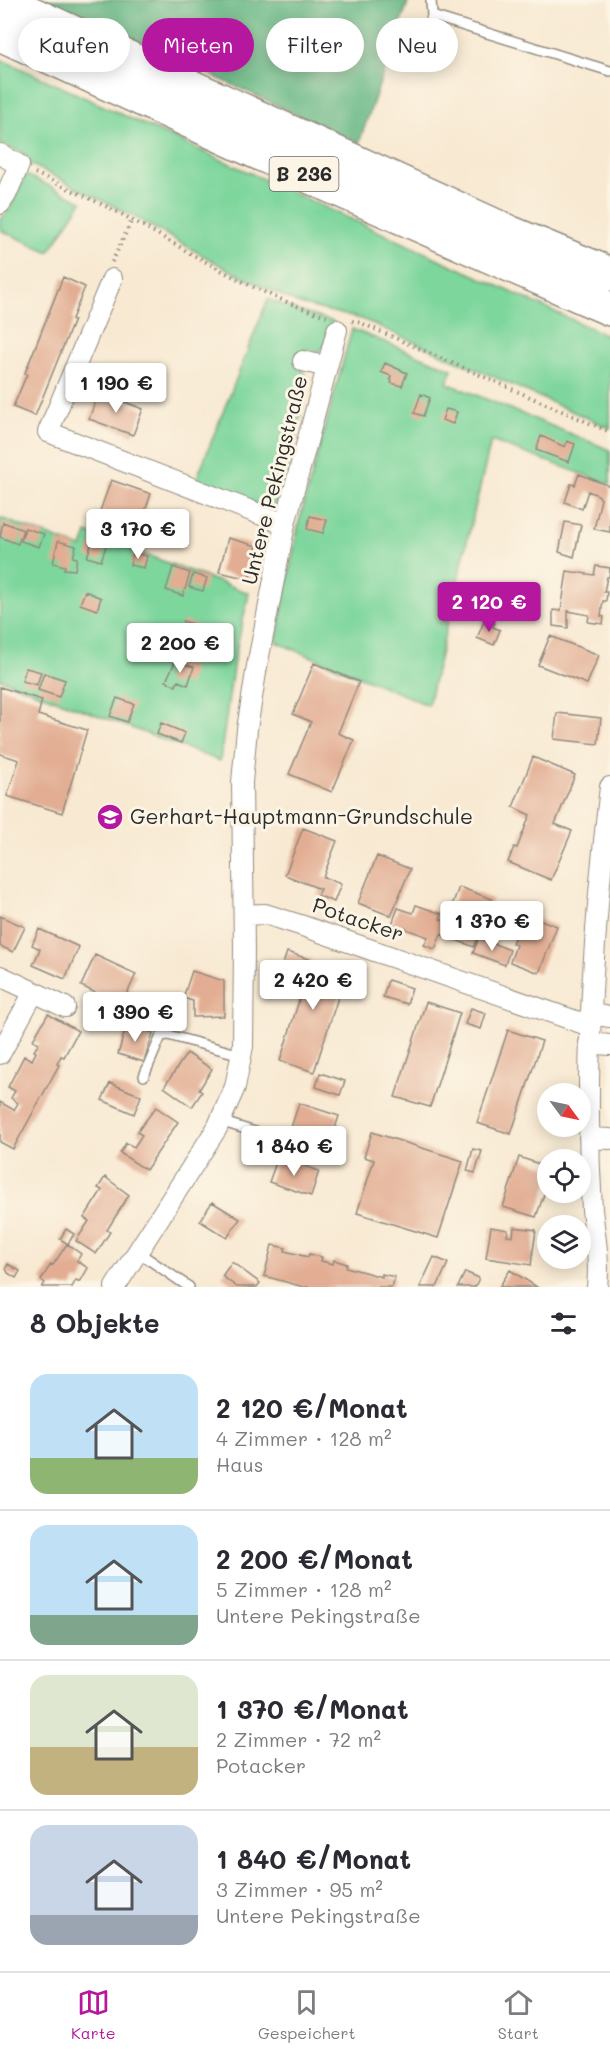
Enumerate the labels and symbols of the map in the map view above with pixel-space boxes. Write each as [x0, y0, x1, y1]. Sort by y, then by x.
road number: B 236 [270, 157, 338, 191]
pin: 1 190 € [61, 363, 171, 414]
street label: Untere Pekingstraße [234, 372, 313, 587]
pin: 3 170 € [83, 509, 193, 560]
pin: 2 120 € [434, 582, 544, 633]
pin: 2 200 € [125, 623, 235, 674]
school or university icon: Gerhart-Hauptmann-Grundschule [95, 802, 125, 832]
place label: Gerhart-Hauptmann-Grundschule [130, 802, 473, 829]
street label: Potacker [309, 890, 408, 947]
pin: 1 370 € [437, 901, 547, 952]
pin: 2 420 € [258, 960, 368, 1011]
pin: 1 390 € [80, 992, 190, 1043]
north arrow [537, 1083, 591, 1137]
pin: 1 840 € [239, 1126, 349, 1177]

